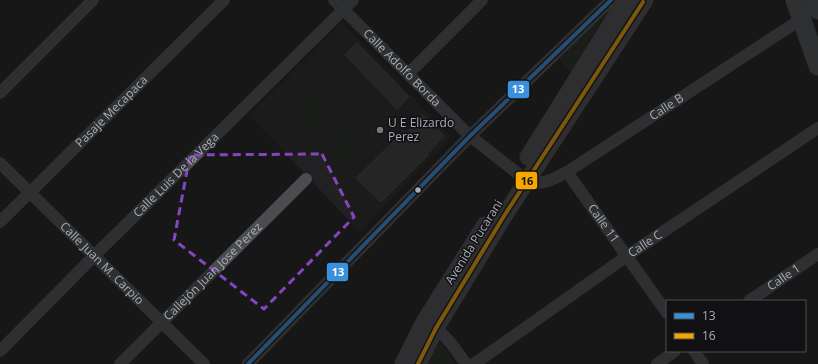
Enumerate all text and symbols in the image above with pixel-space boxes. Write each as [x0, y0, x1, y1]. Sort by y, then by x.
street label: Calle Adolfo Borda [360, 25, 445, 110]
street label: Pasaje Mecapaca [71, 71, 151, 151]
line badge: 13 [507, 80, 530, 99]
text: 13 [512, 81, 524, 96]
street label: Calle B [646, 89, 687, 124]
place label: U E Elizardo Perez [388, 114, 454, 145]
marker: U E Elizardo Perez [375, 125, 385, 135]
street label: Calle Luis De la Vega [129, 128, 222, 221]
line badge: 16 [515, 171, 538, 190]
text: 16 [521, 173, 533, 188]
unlabelled marker [413, 185, 423, 195]
street label: Avenida Pucarani [441, 196, 506, 287]
street label: Calle 11 [584, 200, 623, 246]
street label: Calle Juan M. Carpio [56, 218, 148, 308]
street label: Callejón Juan Jose Perez [159, 218, 266, 324]
street label: Calle C [624, 226, 666, 261]
street label: Calle 1 [763, 259, 804, 294]
line badge: 13 [326, 262, 349, 282]
text: 13 [332, 264, 344, 279]
legend [666, 300, 806, 352]
text: 13 [702, 307, 716, 324]
text: 16 [702, 327, 716, 344]

